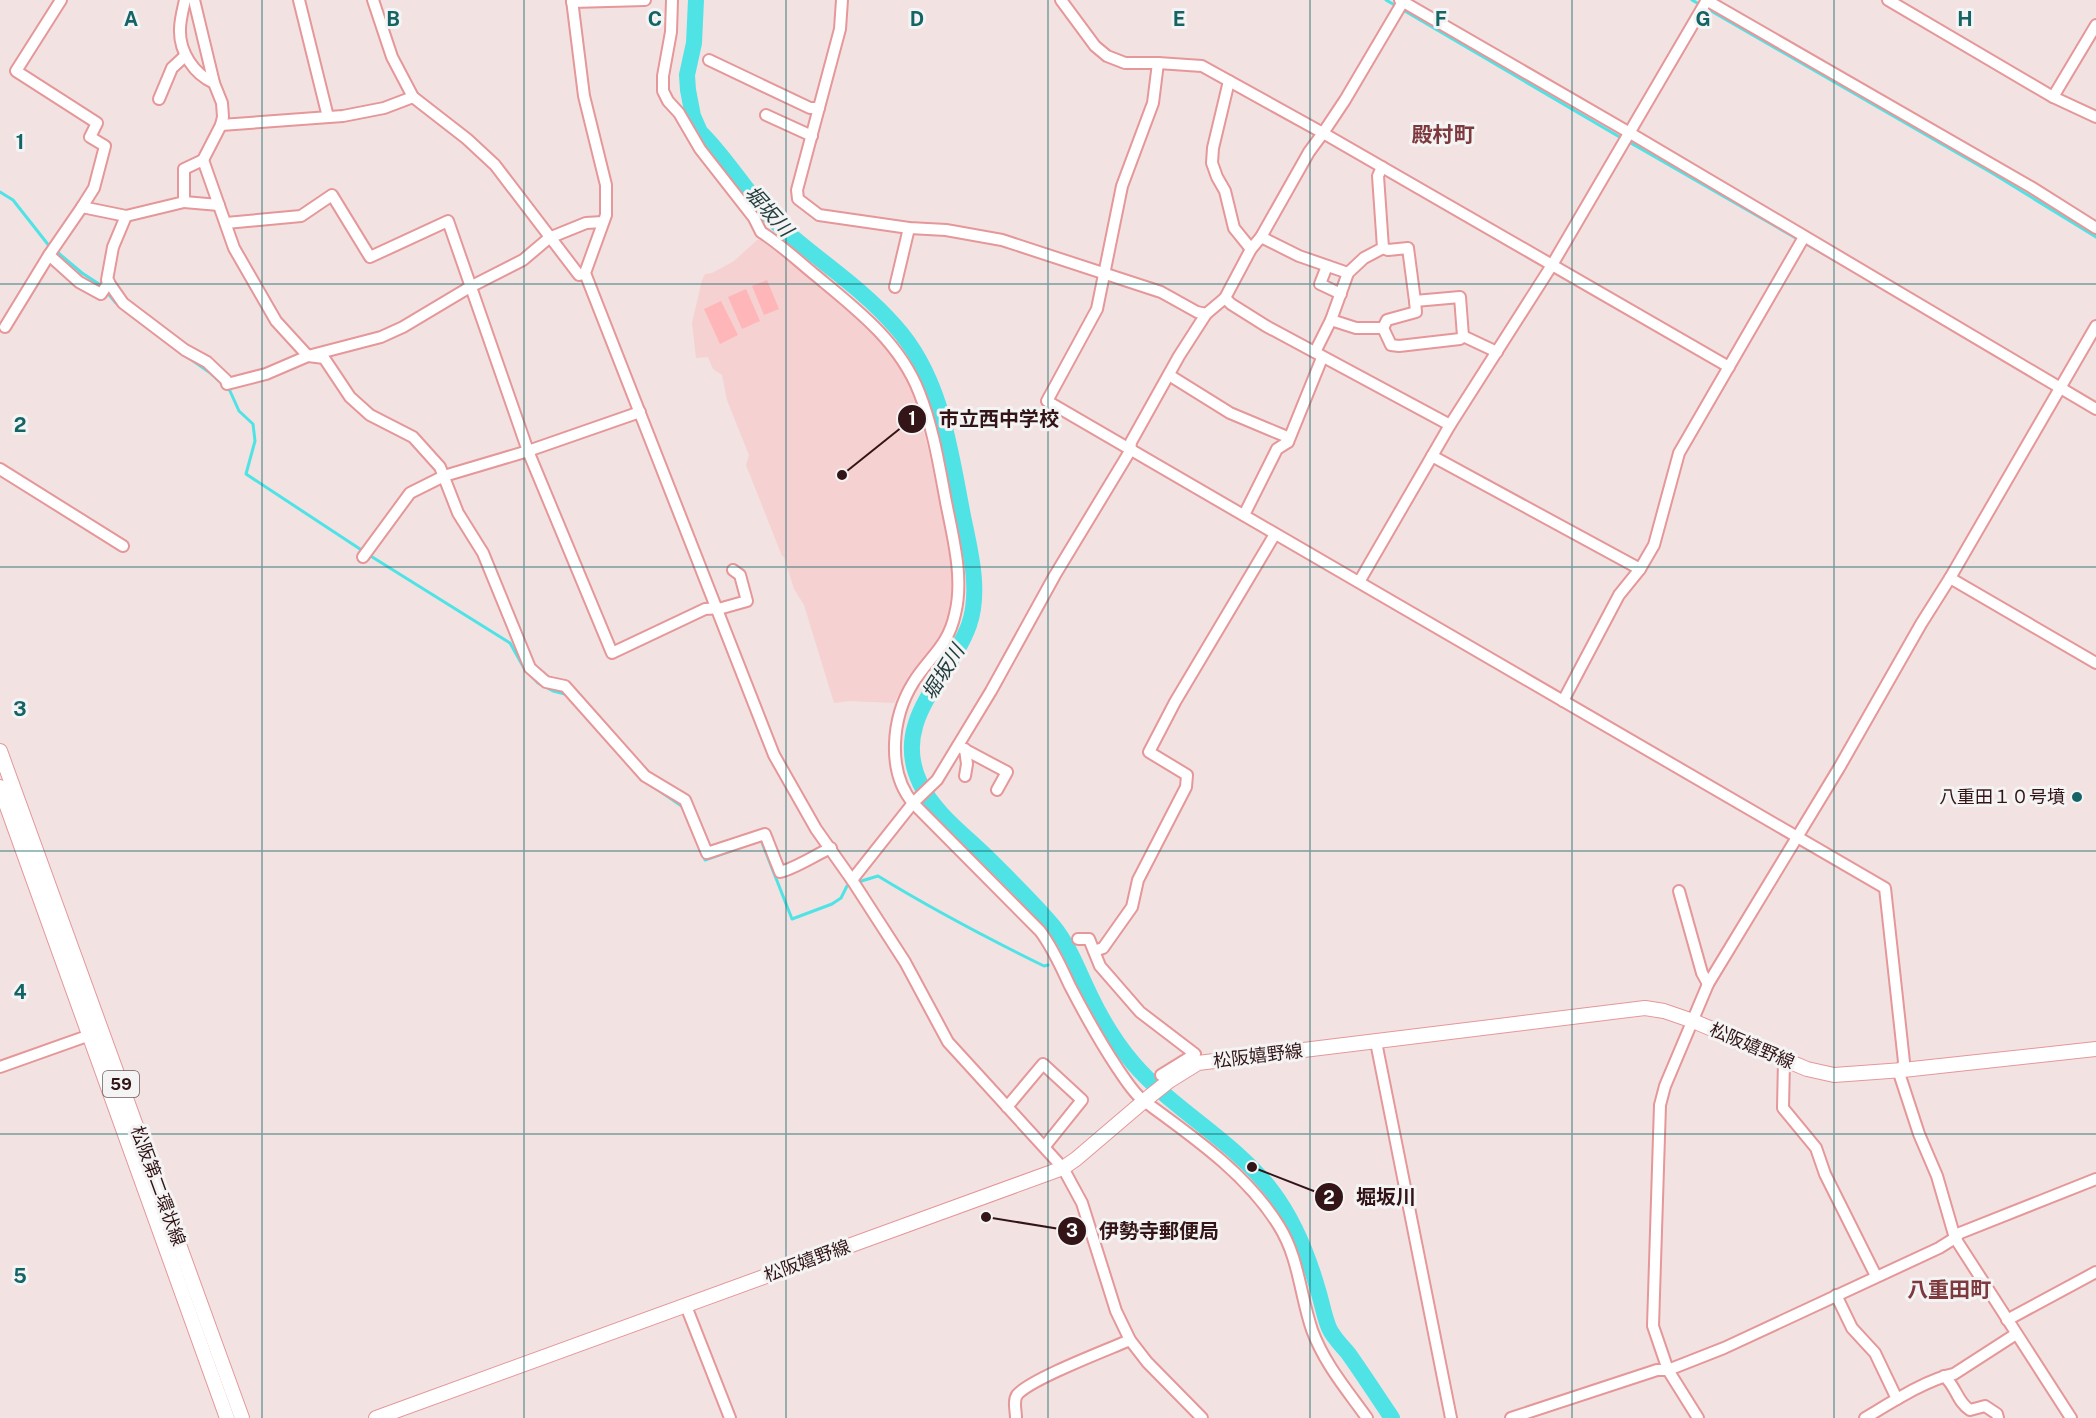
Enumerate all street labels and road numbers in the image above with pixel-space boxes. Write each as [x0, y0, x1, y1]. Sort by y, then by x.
street label: 松阪嬉野線 [1707, 1018, 1798, 1073]
street label: 松阪嬉野線 [1212, 1040, 1304, 1071]
road number: 59 [103, 1071, 139, 1097]
street label: 松阪第二環状線 [127, 1123, 190, 1249]
street label: 松阪嬉野線 [761, 1235, 853, 1286]

